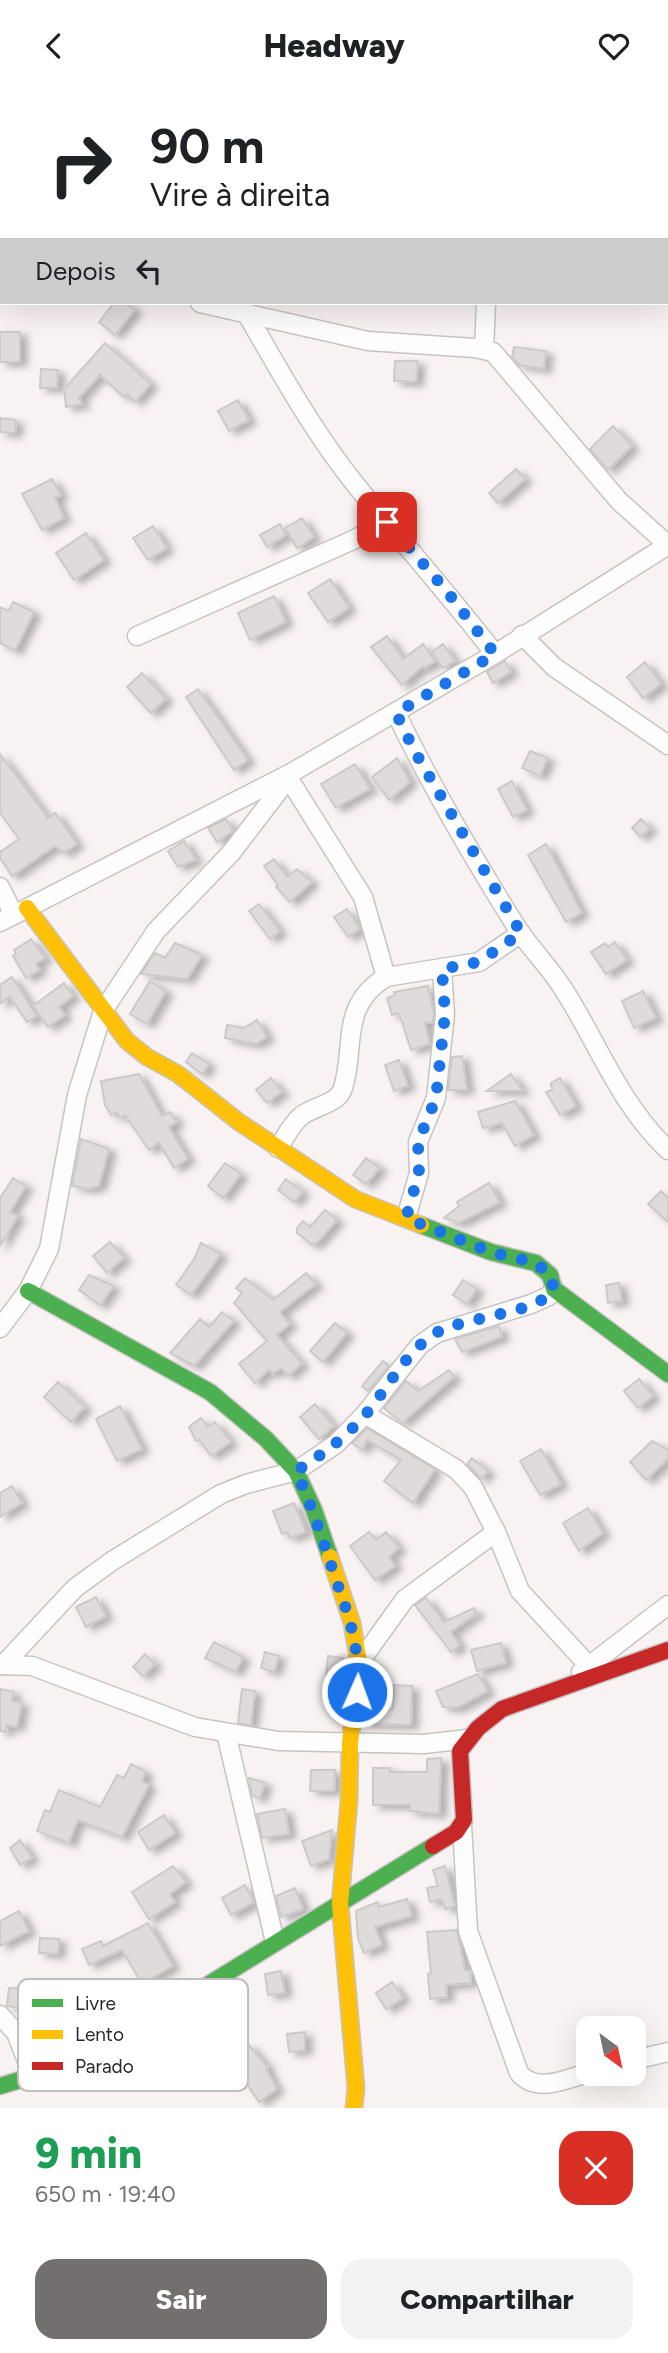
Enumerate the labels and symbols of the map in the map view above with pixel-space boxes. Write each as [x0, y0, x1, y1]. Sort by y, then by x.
pin [357, 492, 417, 552]
position arrow [320, 1655, 394, 1729]
legend [18, 1979, 248, 2091]
text: Livre [75, 1992, 116, 2015]
north arrow [576, 2016, 646, 2086]
text: Lento [75, 2023, 124, 2046]
text: Parado [75, 2055, 134, 2078]

